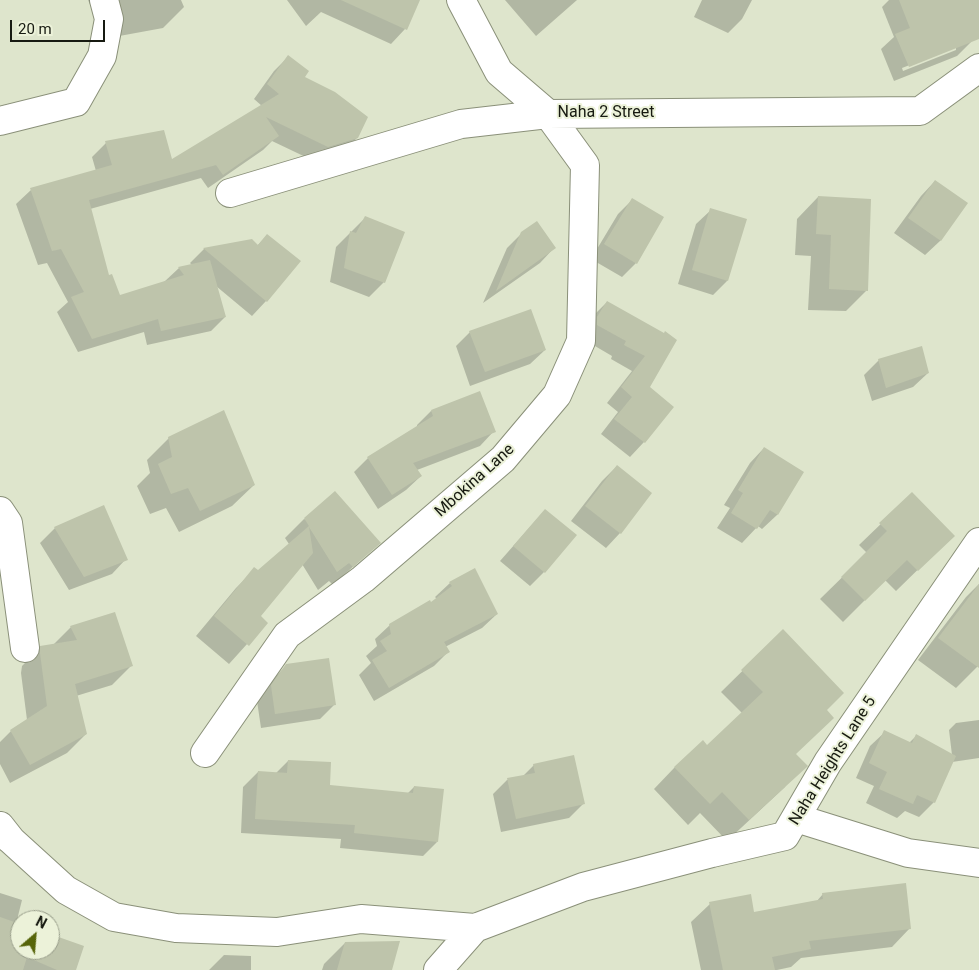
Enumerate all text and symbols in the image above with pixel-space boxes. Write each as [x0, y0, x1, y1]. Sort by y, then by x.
scale bar [12, 10, 108, 42]
text: 20 m [18, 20, 52, 38]
street label: Naha 2 Street [558, 103, 654, 123]
street label: Mbokina Lane [431, 440, 519, 522]
street label: Naha Heights Lane 5 [786, 693, 880, 829]
north arrow [10, 910, 60, 960]
text: N [33, 913, 49, 932]

